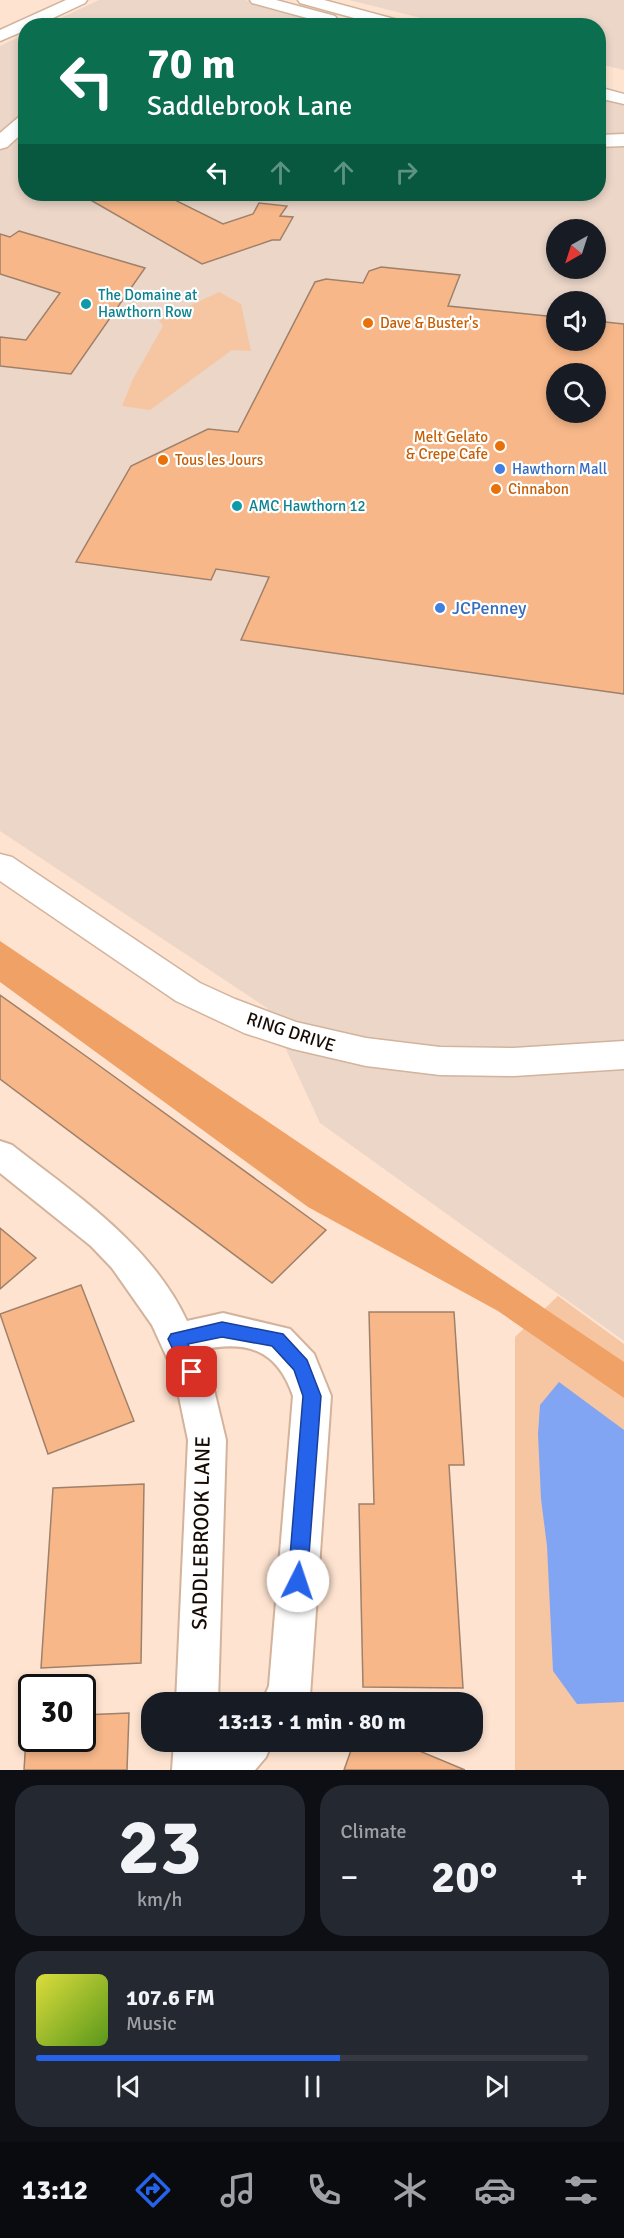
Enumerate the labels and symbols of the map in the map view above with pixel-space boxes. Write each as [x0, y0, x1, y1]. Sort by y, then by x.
north arrow [546, 219, 606, 279]
place label: The Domaine at Hawthorn Row [98, 286, 197, 321]
marker: The Domaine at Hawthorn Row [79, 297, 93, 311]
place label: Dave & Buster's [380, 314, 479, 332]
marker: Dave & Buster's [361, 316, 375, 330]
place label: Melt Gelato & Crepe Cafe [406, 428, 488, 463]
marker: Melt Gelato & Crepe Cafe [493, 439, 507, 453]
place label: Tous les Jours [175, 451, 264, 469]
marker: Tous les Jours [156, 453, 170, 467]
place label: Hawthorn Mall [512, 460, 607, 478]
marker: Hawthorn Mall [493, 462, 507, 476]
place label: Cinnabon [508, 480, 569, 498]
marker: Cinnabon [489, 482, 503, 496]
place label: AMC Hawthorn 12 [249, 497, 366, 515]
marker: AMC Hawthorn 12 [230, 499, 244, 513]
place label: JCPenney [452, 597, 527, 619]
marker: JCPenney [433, 601, 447, 615]
street label: RING DRIVE [244, 1007, 338, 1057]
pin [166, 1346, 217, 1397]
street label: SADDLEBROOK LANE [186, 1436, 216, 1630]
position arrow [266, 1549, 330, 1613]
speed limit sign: 30 [18, 1674, 96, 1752]

